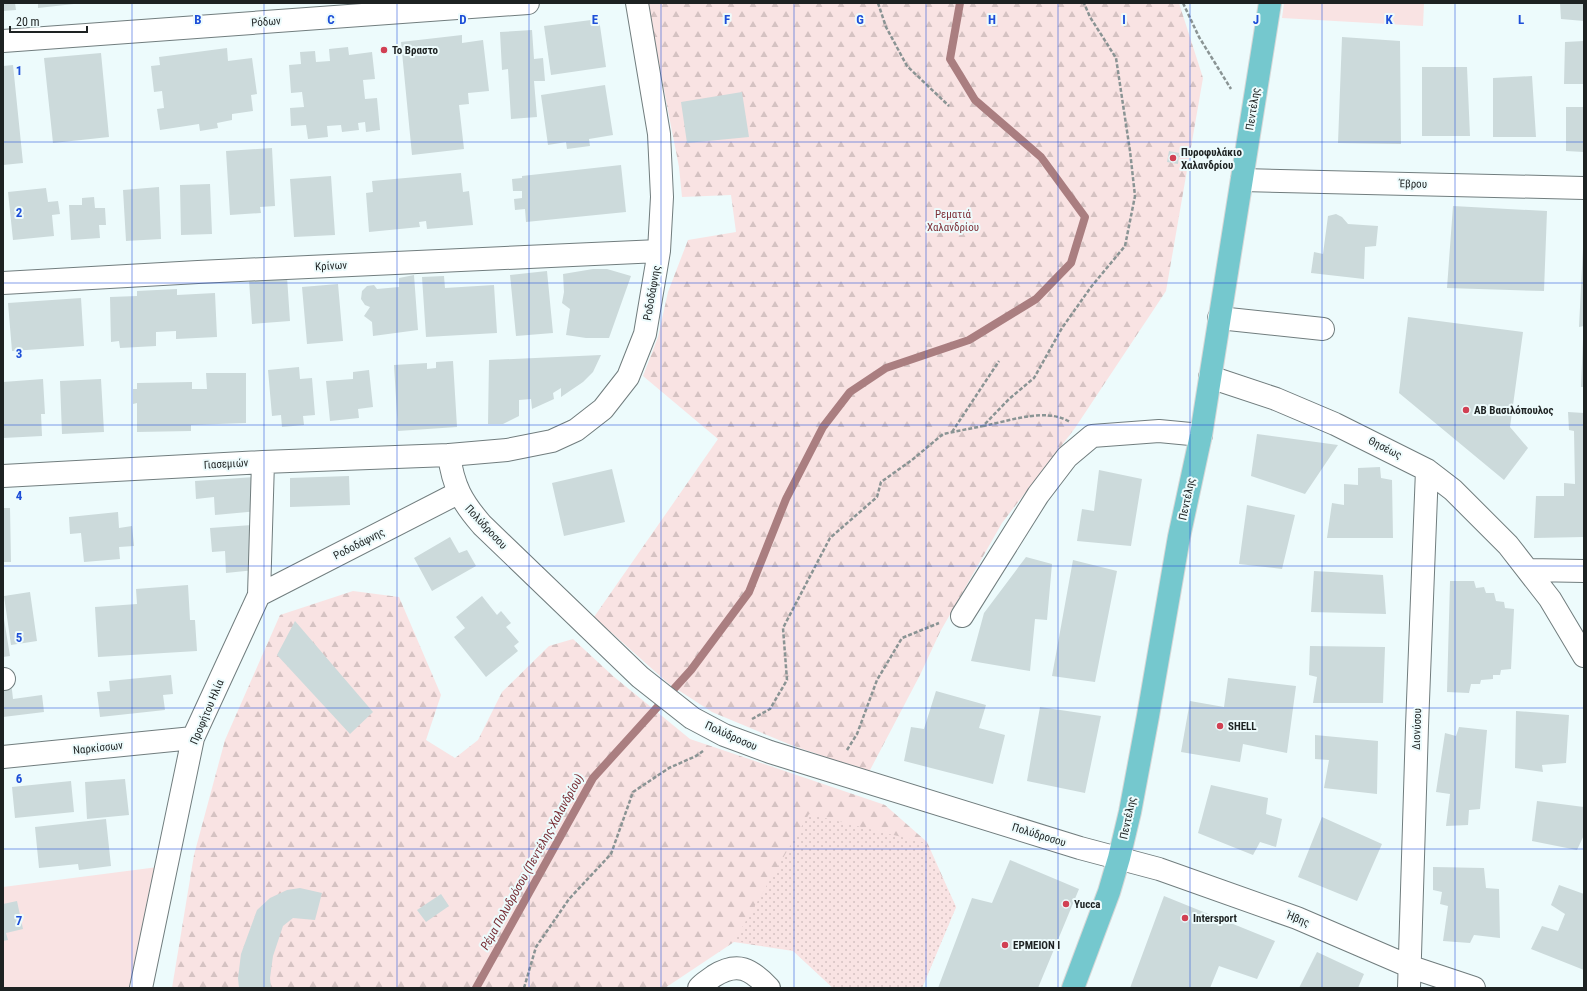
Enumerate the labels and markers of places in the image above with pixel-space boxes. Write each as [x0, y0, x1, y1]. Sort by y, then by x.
place label: Το Βραστο [392, 44, 439, 57]
marker: Το Βραστο [379, 45, 389, 55]
place label: Πυροφυλάκιο Χαλανδρίου [1181, 146, 1242, 172]
marker: Πυροφυλάκιο Χαλανδρίου [1168, 153, 1178, 163]
place label: ΑΒ Βασιλόπουλος [1474, 404, 1553, 417]
marker: ΑΒ Βασιλόπουλος [1461, 405, 1471, 415]
place label: SHELL [1228, 720, 1257, 733]
marker: SHELL [1215, 721, 1225, 731]
place label: Yucca [1074, 898, 1100, 911]
marker: Yucca [1061, 899, 1071, 909]
place label: Intersport [1193, 912, 1237, 925]
marker: Intersport [1180, 913, 1190, 923]
place label: ΕΡΜΕΙΟΝ Ι [1013, 939, 1060, 952]
marker: ΕΡΜΕΙΟΝ Ι [1000, 940, 1010, 950]

